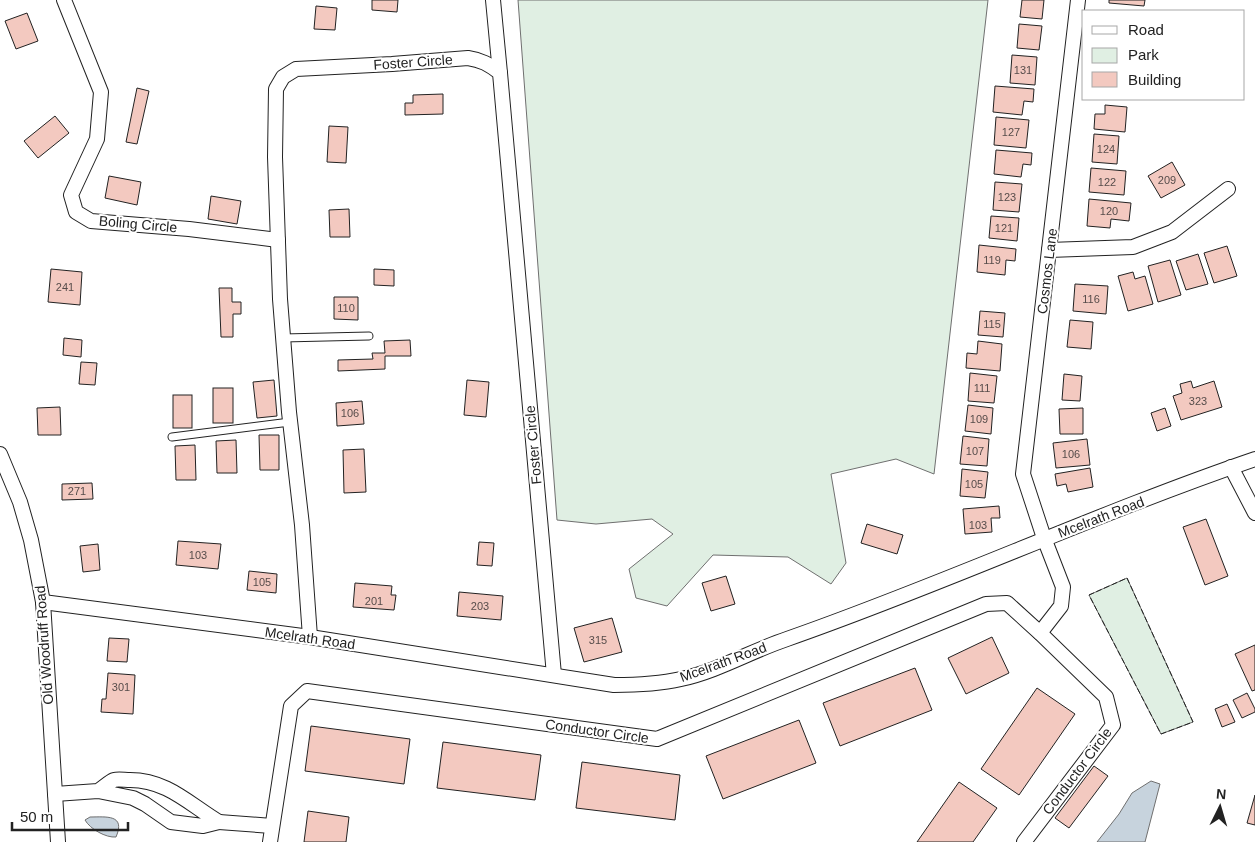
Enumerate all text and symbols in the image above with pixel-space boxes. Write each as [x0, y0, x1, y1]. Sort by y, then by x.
legend [1082, 10, 1245, 100]
text: Road [1128, 21, 1164, 38]
text: Park [1128, 46, 1159, 63]
street label: Foster Circle [373, 51, 453, 73]
house number: 131 [1014, 64, 1032, 76]
text: Building [1128, 71, 1181, 88]
house number: 127 [1002, 126, 1020, 138]
house number: 124 [1097, 143, 1115, 155]
house number: 209 [1158, 174, 1176, 186]
house number: 122 [1098, 176, 1116, 188]
house number: 123 [998, 191, 1016, 203]
house number: 120 [1100, 205, 1118, 217]
street label: Boling Circle [98, 213, 178, 235]
house number: 121 [995, 222, 1013, 234]
street label: Cosmos Lane [1034, 227, 1060, 315]
house number: 119 [983, 254, 1001, 266]
house number: 241 [56, 281, 74, 293]
house number: 116 [1082, 293, 1100, 305]
house number: 110 [337, 302, 355, 314]
house number: 115 [983, 318, 1001, 330]
house number: 111 [974, 382, 990, 394]
house number: 323 [1189, 395, 1207, 407]
street label: Foster Circle [522, 405, 544, 485]
house number: 106 [341, 407, 359, 419]
house number: 109 [970, 413, 988, 425]
house number: 107 [966, 445, 984, 457]
house number: 106 [1062, 448, 1080, 460]
house number: 105 [965, 478, 983, 490]
house number: 271 [68, 485, 86, 497]
street label: Mcelrath Road [1056, 493, 1146, 541]
house number: 103 [969, 519, 987, 531]
house number: 103 [189, 549, 207, 561]
house number: 105 [253, 576, 271, 588]
street label: Old Woodruff Road [32, 585, 56, 705]
house number: 201 [365, 595, 383, 607]
house number: 203 [471, 600, 489, 612]
street label: Mcelrath Road [264, 624, 356, 652]
house number: 315 [589, 634, 607, 646]
street label: Mcelrath Road [677, 639, 769, 685]
house number: 301 [112, 681, 130, 693]
street label: Conductor Circle [544, 716, 650, 746]
street label: Conductor Circle [1039, 724, 1115, 817]
north arrow [1195, 782, 1245, 832]
text: N [1215, 786, 1227, 802]
scale bar [12, 800, 129, 832]
text: 50 m [20, 808, 53, 825]

